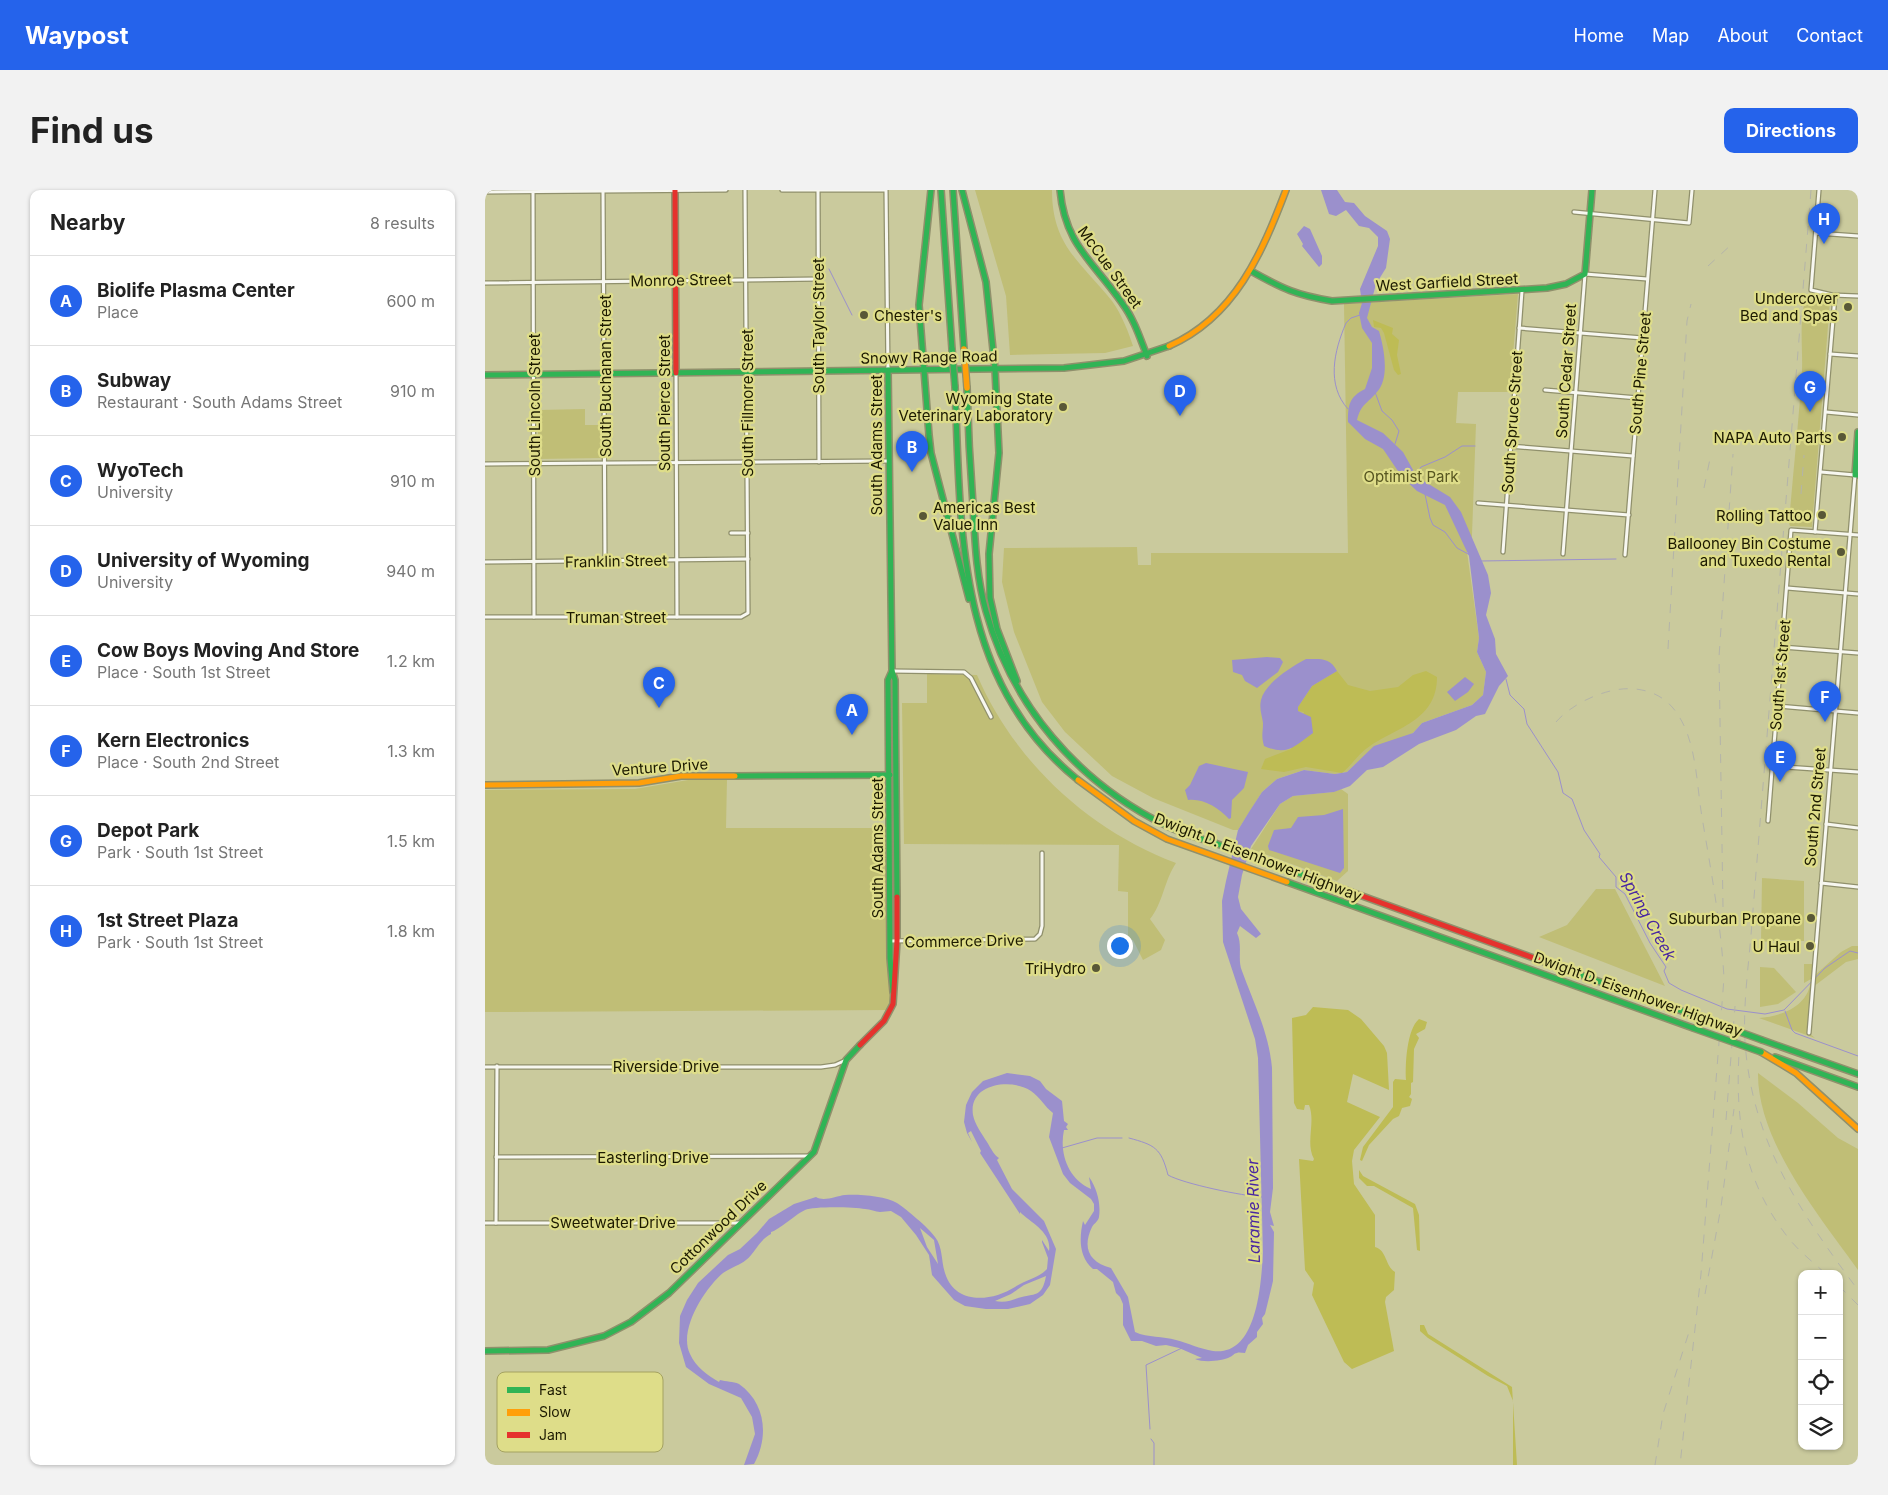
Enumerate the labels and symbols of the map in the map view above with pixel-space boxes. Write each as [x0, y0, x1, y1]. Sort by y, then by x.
pin: H [1808, 203, 1840, 244]
street label: McCue Street [1074, 222, 1146, 312]
street label: South Taylor Street [809, 258, 828, 394]
street label: West Garfield Street [1375, 269, 1519, 295]
street label: Monroe Street [630, 270, 732, 290]
place label: Undercover Bed and Spas [1740, 289, 1838, 325]
street label: South Buchanan Street [596, 295, 615, 457]
marker: Undercover Bed and Spas [1842, 301, 1854, 313]
street label: South Cedar Street [1552, 303, 1580, 439]
place label: Chester's [874, 306, 942, 325]
marker: Chester's [858, 309, 870, 321]
street label: South Pine Street [1625, 311, 1655, 435]
street label: South Fillmore Street [738, 329, 757, 477]
street label: South Lincoln Street [525, 333, 544, 477]
street label: South Pierce Street [655, 335, 674, 471]
street label: Snowy Range Road [860, 346, 998, 368]
street label: South Spruce Street [1498, 350, 1526, 494]
pin: G [1794, 371, 1826, 412]
street label: South Adams Street [867, 374, 886, 516]
pin: D [1164, 375, 1196, 416]
place label: Wyoming State Veterinary Laboratory [899, 389, 1054, 425]
marker: Wyoming State Veterinary Laboratory [1057, 401, 1069, 413]
place label: NAPA Auto Parts [1714, 428, 1832, 447]
pin: B [896, 431, 928, 472]
marker: NAPA Auto Parts [1836, 431, 1848, 443]
park label: Optimist Park [1363, 467, 1459, 486]
place label: Americas Best Value Inn [933, 498, 1036, 534]
place label: Rolling Tattoo [1716, 506, 1812, 525]
marker: Rolling Tattoo [1816, 509, 1828, 521]
marker: Americas Best Value Inn [917, 510, 929, 522]
place label: Ballooney Bin Costume and Tuxedo Rental [1667, 534, 1831, 570]
marker: Ballooney Bin Costume and Tuxedo Rental [1835, 546, 1847, 558]
street label: Franklin Street [565, 551, 667, 571]
street label: Truman Street [566, 608, 666, 627]
street label: South 1st Street [1766, 619, 1794, 731]
pin: C [643, 667, 675, 708]
pin: F [1809, 681, 1841, 722]
pin: A [836, 694, 868, 735]
pin: E [1764, 741, 1796, 782]
street label: South 2nd Street [1800, 747, 1830, 867]
street label: Venture Drive [611, 754, 709, 780]
street label: South Adams Street [868, 777, 887, 919]
street label: Dwight D. Eisenhower Highway [1152, 809, 1365, 906]
water label: Spring Creek [1615, 868, 1681, 964]
place label: Suburban Propane [1668, 909, 1801, 928]
marker: Suburban Propane [1805, 912, 1817, 924]
street label: Commerce Drive [904, 930, 1024, 952]
your location [1107, 933, 1133, 959]
place label: U Haul [1753, 937, 1800, 956]
marker: U Haul [1804, 940, 1816, 952]
street label: Dwight D. Eisenhower Highway [1531, 947, 1746, 1041]
place label: TriHydro [1025, 959, 1086, 978]
marker: TriHydro [1090, 962, 1102, 974]
street label: Riverside Drive [613, 1057, 719, 1076]
street label: Easterling Drive [597, 1148, 709, 1167]
water label: Laramie River [1242, 1158, 1264, 1263]
street label: Cottonwood Drive [665, 1176, 771, 1278]
street label: Sweetwater Drive [550, 1213, 676, 1232]
legend [497, 1372, 663, 1452]
text: Fast [539, 1381, 567, 1398]
text: Slow [539, 1403, 571, 1420]
text: Jam [539, 1426, 567, 1443]

